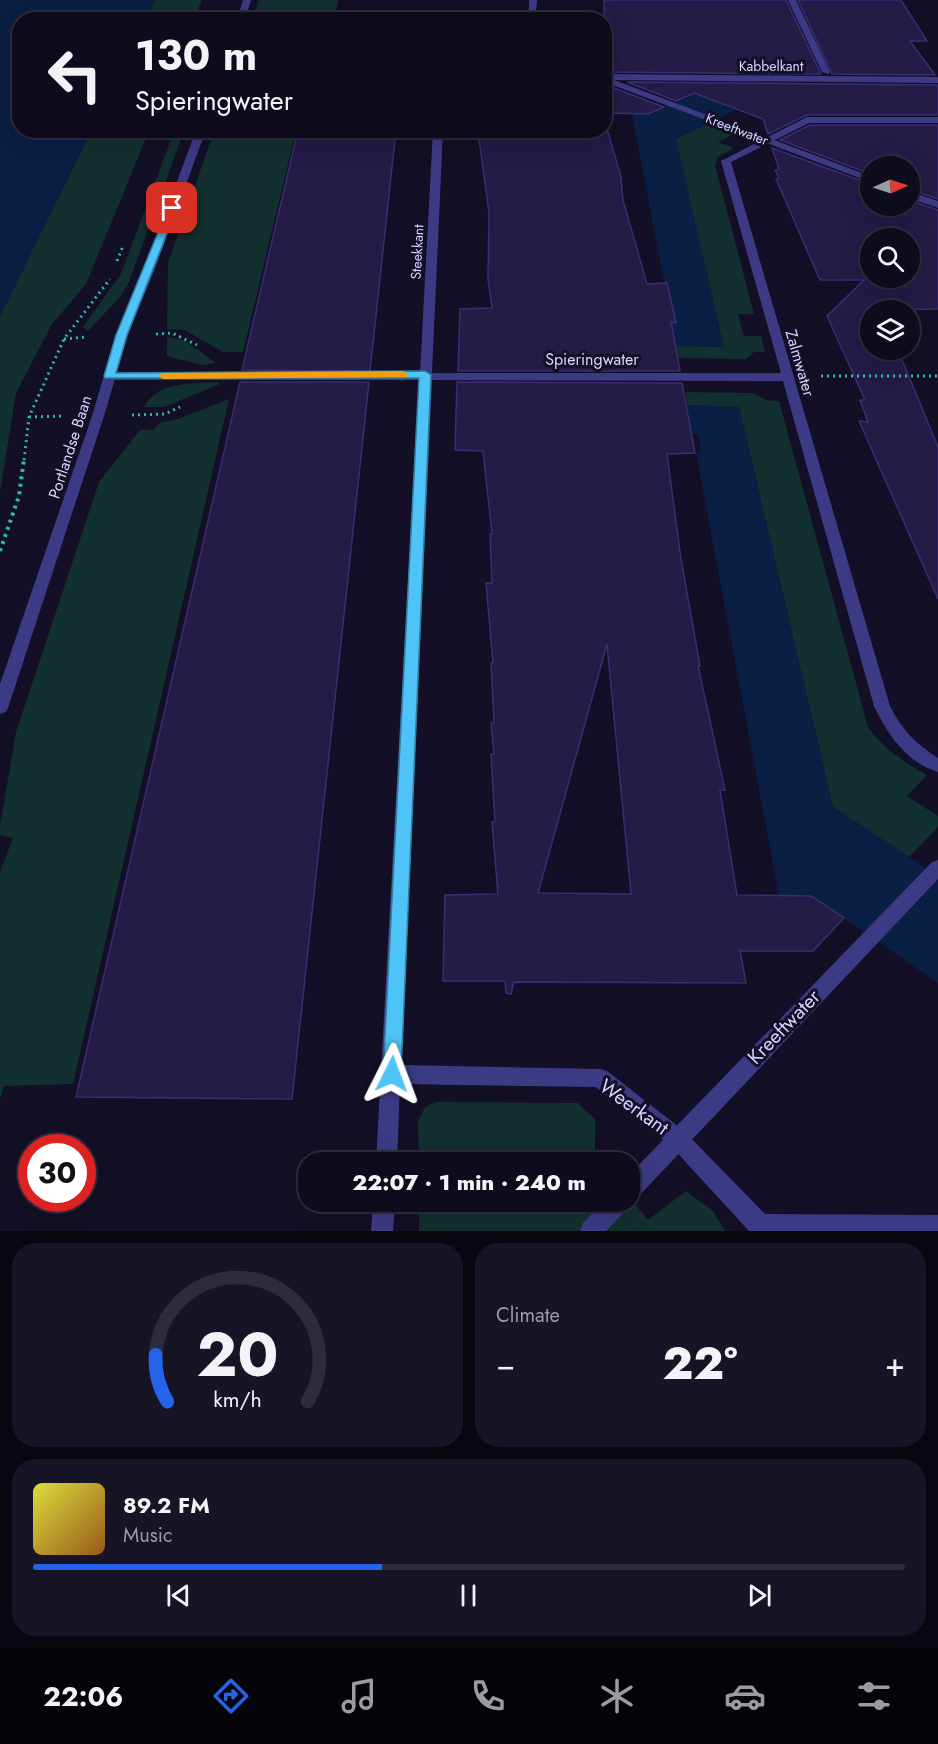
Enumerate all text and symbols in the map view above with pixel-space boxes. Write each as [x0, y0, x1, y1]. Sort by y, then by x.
text: 130 m [135, 25, 257, 86]
icon: left [36, 36, 114, 114]
street label: Kabbelkant [739, 56, 804, 76]
text: Spieringwater [135, 81, 293, 120]
street label: Kreeftwater [703, 108, 772, 150]
north arrow [860, 156, 920, 216]
map controls [860, 156, 920, 360]
pin [146, 182, 197, 233]
icon: arrive [155, 191, 188, 224]
street label: Steekkant [406, 223, 428, 280]
button: search [860, 228, 920, 288]
button: layers [860, 300, 920, 360]
street label: Zalmwater [779, 327, 821, 400]
street label: Spieringwater [545, 348, 639, 371]
street label: Portlandse Baan [42, 392, 98, 502]
street label: Kreeftwater [741, 983, 827, 1071]
position arrow [360, 1042, 424, 1106]
street label: Weerkant [593, 1072, 675, 1142]
speed limit sign: 30 [18, 1134, 96, 1212]
text: 22:07 · 1 min · 240 m [352, 1166, 586, 1198]
text: Climate [496, 1301, 560, 1330]
text: 20 [196, 1309, 279, 1399]
text: 22° [663, 1331, 738, 1396]
text: − [496, 1341, 515, 1388]
text: + [885, 1341, 905, 1388]
text: km/h [213, 1384, 262, 1415]
text: 89.2 FM [123, 1489, 210, 1521]
text: Music [123, 1521, 173, 1550]
icon: previous [162, 1579, 195, 1612]
icon: pause [452, 1579, 485, 1612]
icon: next [743, 1579, 776, 1612]
icon: directions [210, 1675, 252, 1717]
icon: music [338, 1675, 380, 1717]
icon: phone [467, 1675, 509, 1717]
icon: climate [596, 1675, 638, 1717]
icon: car [724, 1675, 766, 1717]
icon: filters [853, 1675, 895, 1717]
text: 22:06 [43, 1677, 123, 1716]

